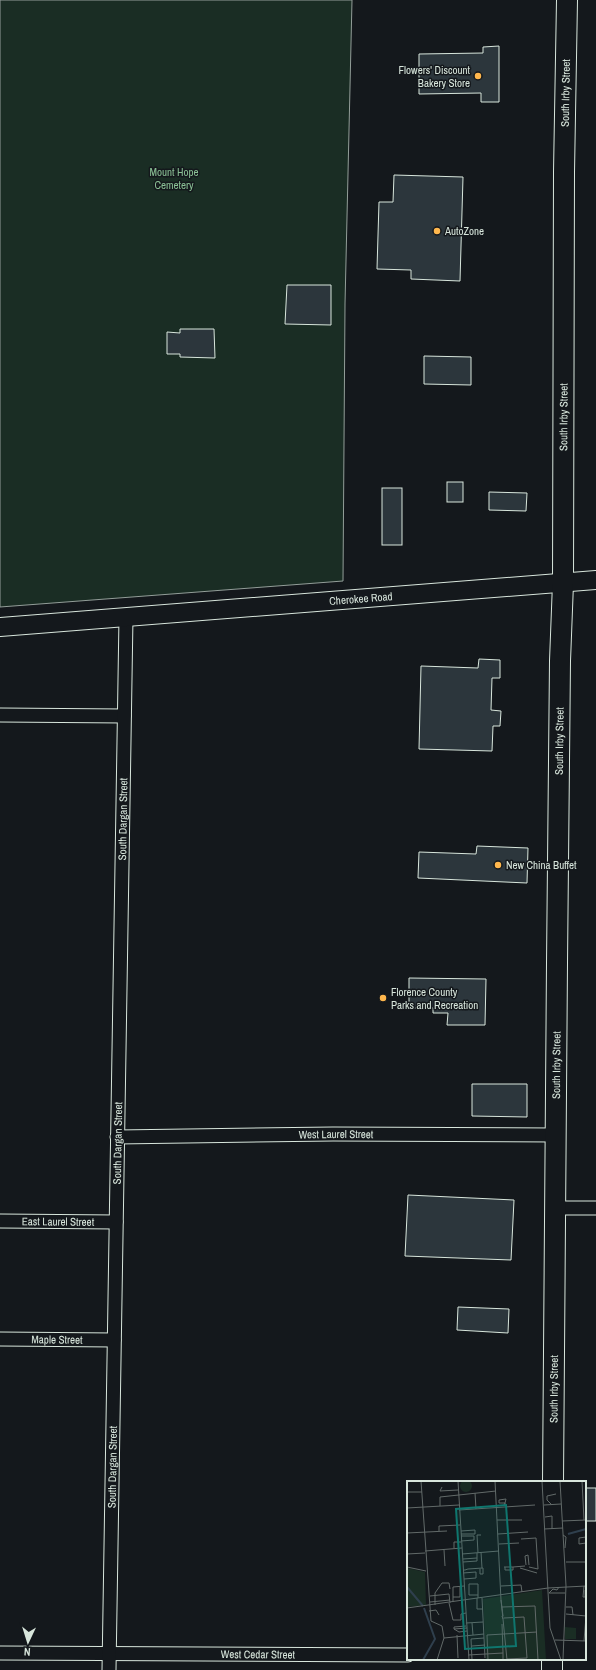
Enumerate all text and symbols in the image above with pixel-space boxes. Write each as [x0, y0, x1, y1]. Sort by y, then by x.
street label: South Irby Street [558, 59, 573, 127]
place label: Flowers' Discount Bakery Store [399, 63, 470, 90]
marker: Flowers' Discount Bakery Store [473, 71, 483, 81]
park label: Mount Hope Cemetery [149, 165, 199, 192]
place label: AutoZone [444, 224, 484, 238]
marker: AutoZone [432, 226, 442, 236]
street label: South Irby Street [556, 383, 570, 451]
street label: Cherokee Road [329, 589, 393, 608]
street label: South Irby Street [552, 707, 567, 775]
street label: South Dargan Street [115, 777, 130, 860]
place label: New China Buffet [506, 858, 577, 872]
marker: New China Buffet [493, 860, 503, 870]
place label: Florence County Parks and Recreation [391, 985, 478, 1012]
marker: Florence County Parks and Recreation [378, 993, 388, 1003]
street label: South Irby Street [549, 1031, 563, 1099]
street label: South Dargan Street [110, 1101, 125, 1184]
street label: West Laurel Street [299, 1127, 374, 1141]
street label: East Laurel Street [22, 1214, 95, 1229]
street label: Maple Street [31, 1332, 83, 1347]
street label: South Irby Street [546, 1355, 561, 1423]
street label: South Dargan Street [105, 1425, 120, 1508]
inset map [407, 1481, 586, 1660]
north arrow [8, 1622, 48, 1662]
text: N [24, 1645, 31, 1659]
street label: West Cedar Street [221, 1647, 296, 1661]

